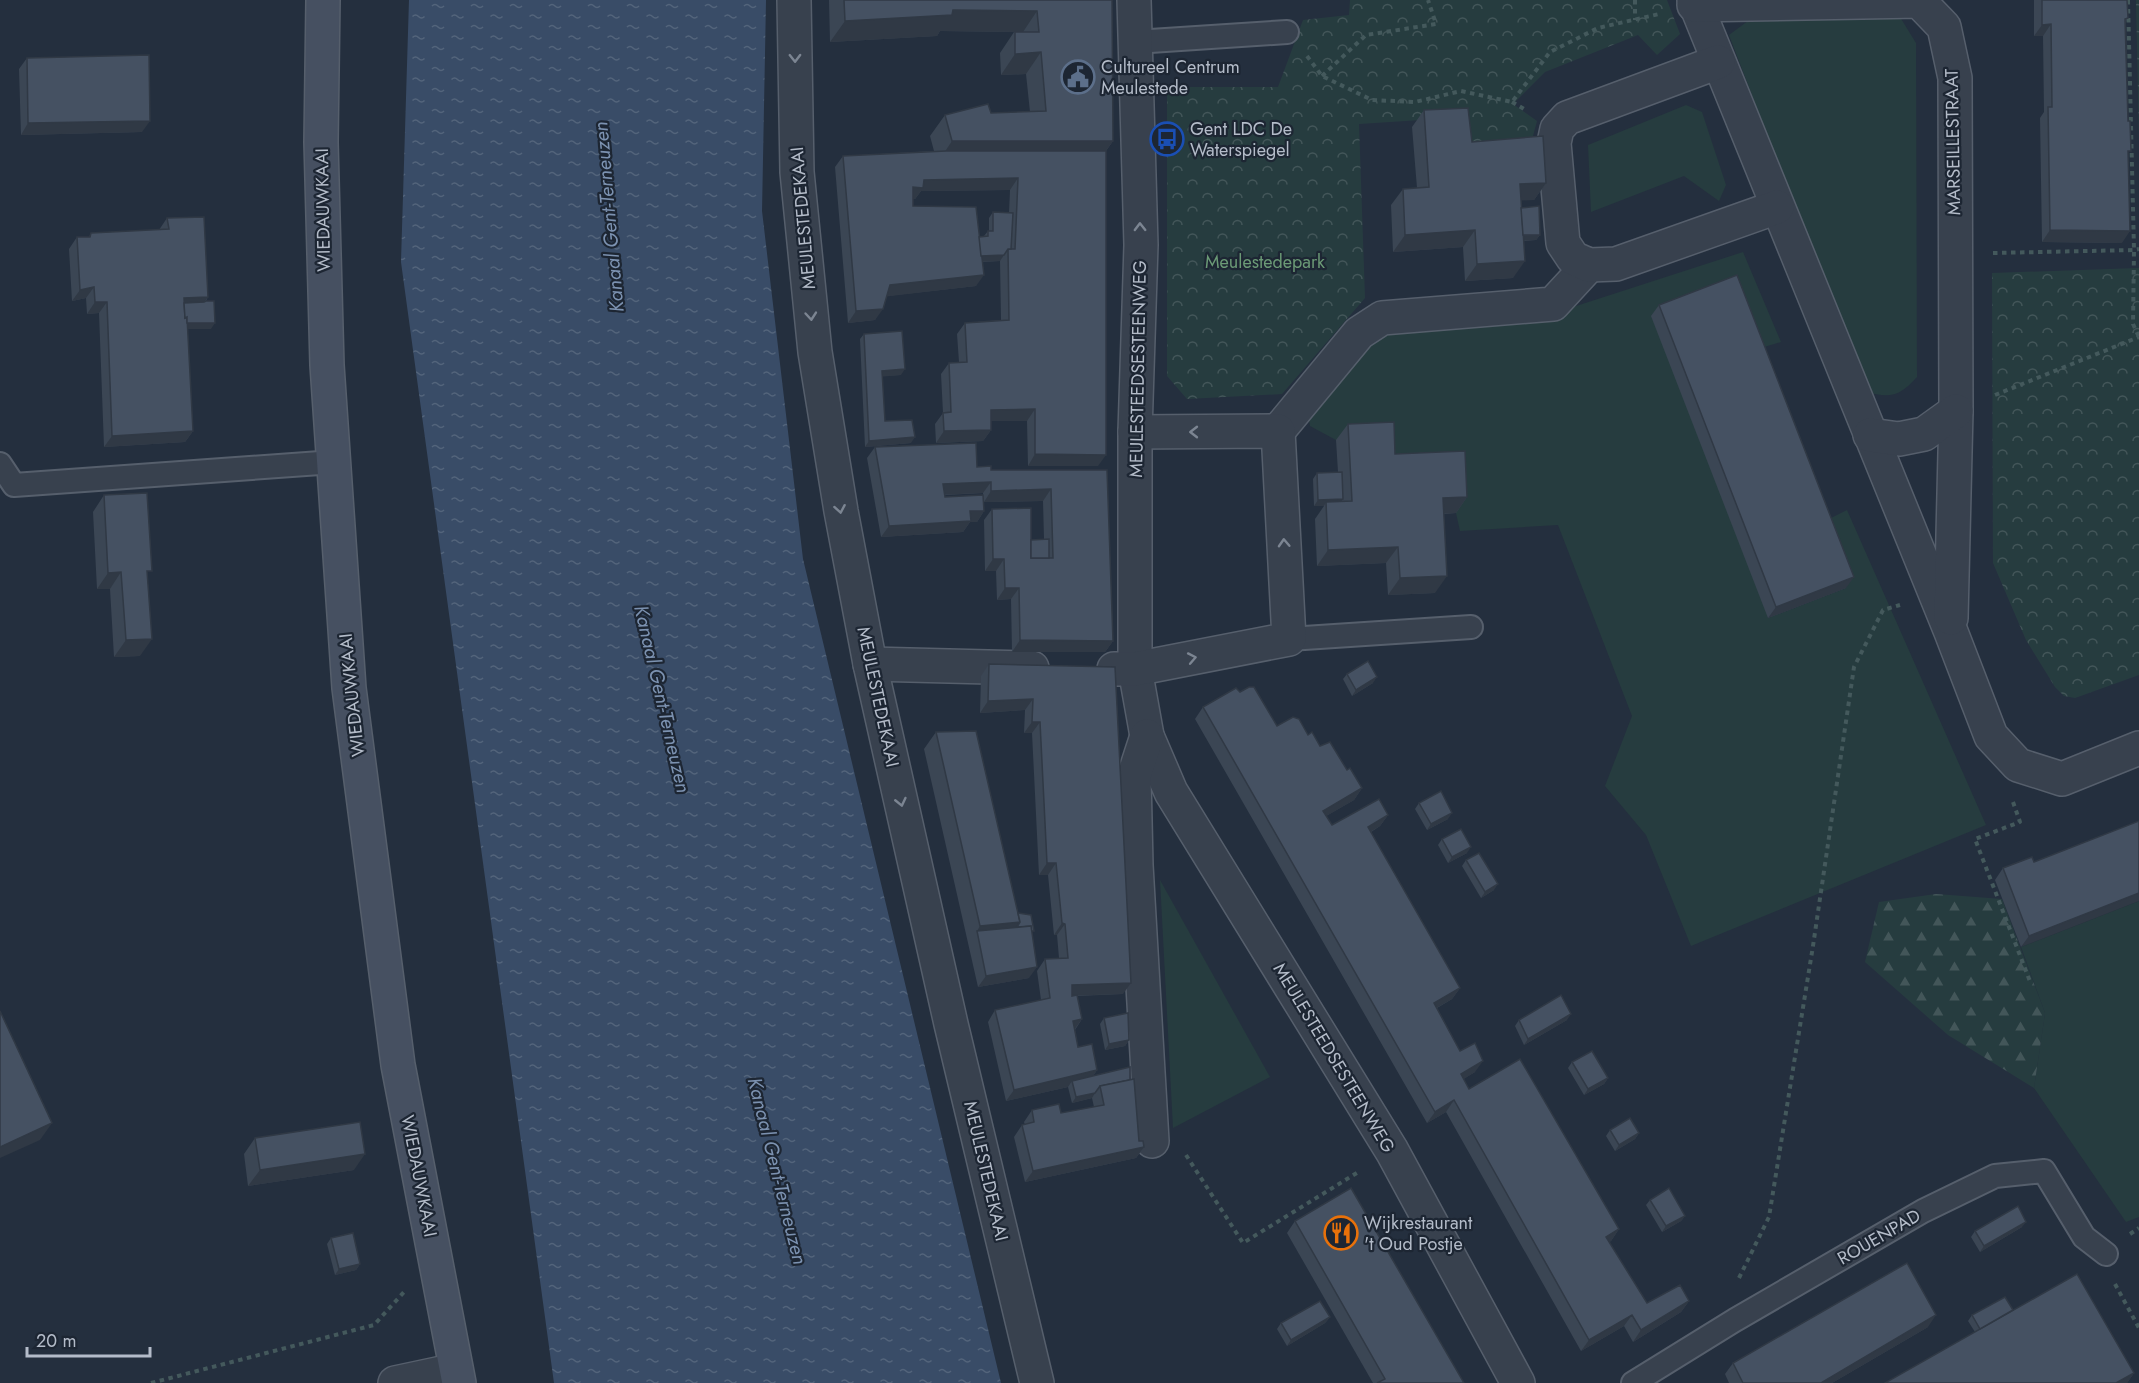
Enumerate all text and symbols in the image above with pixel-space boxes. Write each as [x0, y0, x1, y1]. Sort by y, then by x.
one-way arrow [789, 54, 801, 63]
place label: Cultureel Centrum Meulestede [1101, 54, 1240, 101]
public building icon: Cultureel Centrum Meulestede [1060, 59, 1096, 95]
street label: MARSEILLESTRAAT [1939, 68, 1967, 215]
place label: Gent LDC De Waterspiegel [1190, 116, 1292, 163]
water label: Kanaal Gent-Terneuzen [586, 120, 632, 314]
bus stop icon: Gent LDC De Waterspiegel [1149, 121, 1185, 157]
street label: MEULESTEDEKAAI [784, 146, 822, 290]
street label: WIEDAUWKAAI [309, 148, 337, 272]
one-way arrow [1134, 222, 1146, 231]
park label: Meulestedepark [1205, 249, 1325, 275]
street label: MEULESTEEDSESTEENWEG [1123, 260, 1153, 478]
one-way arrow [804, 311, 817, 320]
one-way arrow [1190, 426, 1199, 438]
one-way arrow [833, 503, 846, 513]
one-way arrow [1278, 538, 1291, 547]
water label: Kanaal Gent-Terneuzen [626, 602, 698, 796]
street label: MEULESTEDEKAAI [850, 624, 906, 770]
street label: WIEDAUWKAAI [333, 632, 371, 758]
one-way arrow [1187, 652, 1197, 665]
one-way arrow [894, 797, 907, 807]
street label: MEULESTEEDSESTEENWEG [1267, 958, 1401, 1158]
water label: Kanaal Gent-Terneuzen [740, 1075, 814, 1267]
street label: MEULESTEDEKAAI [957, 1098, 1015, 1244]
street label: WIEDAUWKAAI [394, 1113, 444, 1239]
street label: ROUENPAD [1833, 1203, 1925, 1271]
place label: Wijkrestaurant 't Oud Postje [1364, 1210, 1473, 1257]
restaurant icon: Wijkrestaurant 't Oud Postje [1323, 1215, 1359, 1251]
scale bar [27, 1320, 150, 1358]
text: 20 m [36, 1328, 76, 1354]

